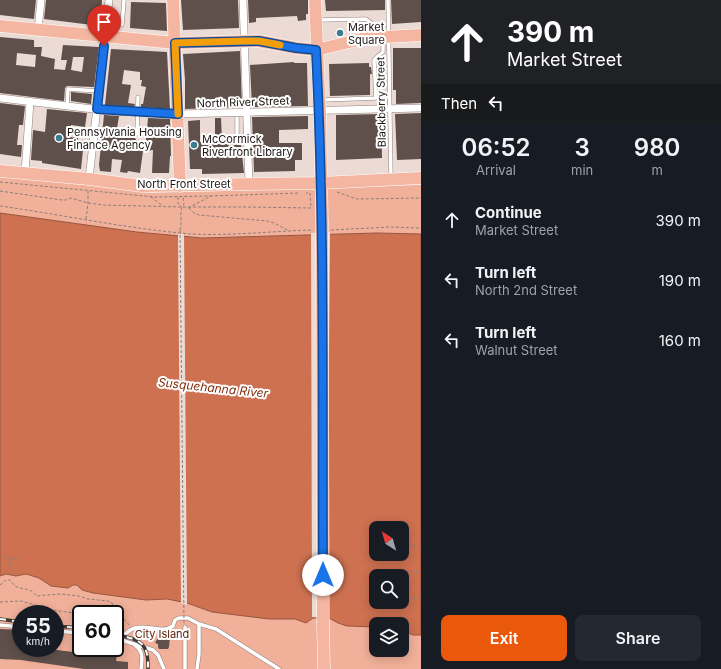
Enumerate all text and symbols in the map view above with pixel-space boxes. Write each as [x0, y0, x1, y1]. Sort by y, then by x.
pin [87, 5, 121, 46]
icon: arrive [93, 11, 115, 33]
text: 390 m [507, 15, 594, 49]
icon: ahead [441, 16, 493, 68]
place label: Market Square [348, 20, 385, 47]
marker: Market Square [335, 28, 345, 38]
text: Market Street [507, 49, 622, 70]
street label: Blackberry Street [373, 56, 389, 147]
icon: left [485, 92, 507, 114]
street label: North River Street [196, 93, 290, 111]
text: Then [441, 94, 477, 113]
place label: Pennsylvania Housing Finance Agency [67, 125, 182, 152]
place label: McCormick Riverfront Library [202, 132, 293, 159]
marker: Pennsylvania Housing Finance Agency [54, 133, 64, 143]
text: 06:52 [462, 133, 530, 162]
text: 3 [575, 133, 590, 162]
text: 980 [634, 133, 680, 162]
marker: McCormick Riverfront Library [189, 140, 199, 150]
text: Arrival [476, 162, 516, 178]
text: min [571, 162, 593, 178]
text: m [651, 162, 663, 178]
street label: North Front Street [137, 177, 231, 191]
text: Continue [475, 203, 542, 222]
icon: ahead [441, 209, 463, 231]
text: 390 m [656, 211, 701, 230]
text: Market Street [475, 222, 558, 238]
text: Turn left [475, 263, 536, 282]
icon: left [441, 269, 463, 291]
text: 190 m [659, 271, 701, 290]
text: North 2nd Street [475, 282, 577, 298]
text: Turn left [475, 323, 536, 342]
icon: left [441, 329, 463, 351]
text: 160 m [659, 331, 701, 350]
text: Walnut Street [475, 342, 558, 358]
water label: Susquehanna River [157, 374, 269, 401]
north arrow [369, 521, 409, 561]
map controls [369, 521, 409, 657]
position arrow [302, 554, 344, 596]
button: search [369, 569, 409, 609]
speed limit sign: 60 [72, 605, 124, 657]
text: 55 [25, 614, 51, 638]
button: Exit [441, 615, 567, 661]
button: Share [575, 615, 701, 661]
button: layers [369, 617, 409, 657]
park label: City Island [135, 627, 189, 641]
text: km/h [26, 635, 50, 647]

